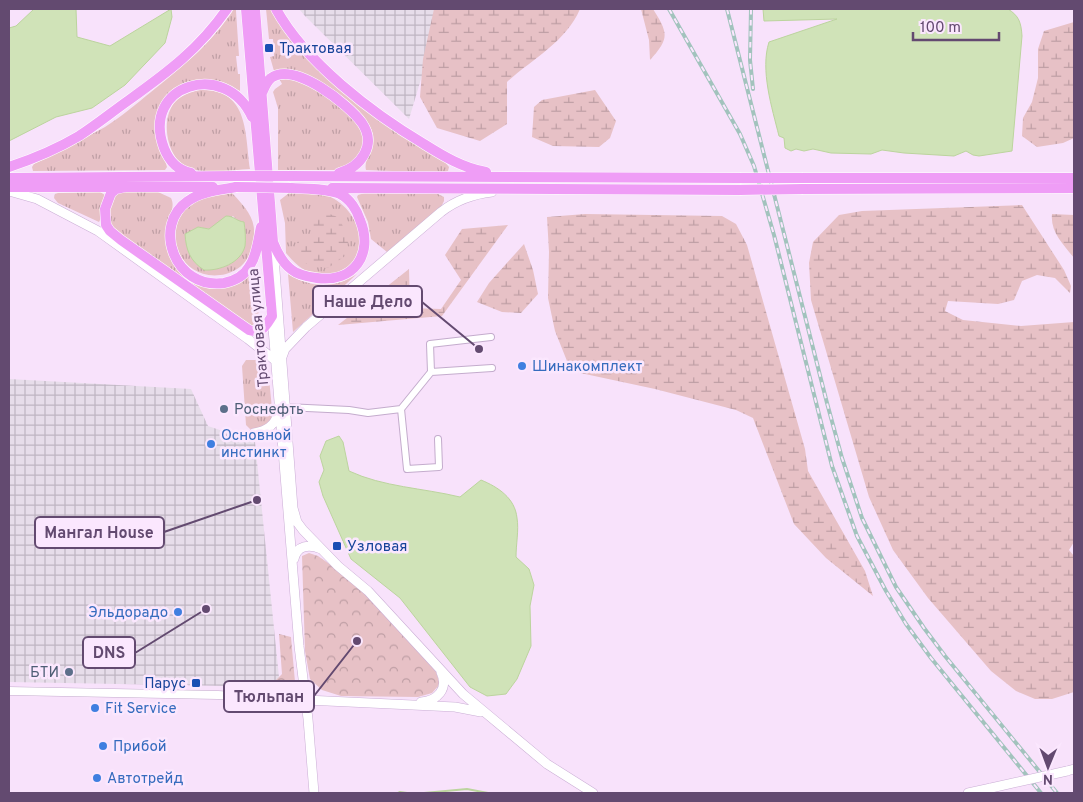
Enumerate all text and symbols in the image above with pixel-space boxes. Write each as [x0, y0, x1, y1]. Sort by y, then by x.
scale bar [913, 10, 999, 42]
text: 100 m [920, 19, 961, 38]
place label: Трактовая [279, 40, 352, 59]
marker: Трактовая [263, 42, 275, 54]
street label: Трактовая улица [245, 268, 274, 388]
callout: Наше Дело [313, 286, 422, 317]
text: Наше Дело [323, 293, 413, 313]
place label: Шинакомплект [532, 358, 642, 377]
marker: Шинакомплект [516, 360, 528, 372]
place label: Роснефть [234, 401, 304, 420]
marker: Роснефть [218, 403, 230, 415]
place label: Основной инстинкт [221, 427, 291, 463]
marker: Основной инстинкт [205, 438, 217, 450]
callout: Мангал House [35, 517, 164, 548]
text: Мангал House [44, 524, 154, 544]
place label: Узловая [347, 538, 408, 557]
marker: Узловая [331, 540, 343, 552]
place label: Эльдорадо [88, 604, 168, 623]
marker: Эльдорадо [172, 606, 184, 618]
callout: DNS [83, 637, 135, 668]
text: DNS [93, 644, 125, 664]
place label: БТИ [30, 664, 59, 683]
marker: БТИ [63, 666, 75, 678]
place label: Парус [144, 675, 186, 694]
marker: Парус [190, 677, 202, 689]
callout: Тюльпан [224, 681, 314, 712]
text: Тюльпан [234, 688, 304, 708]
place label: Fit Service [105, 700, 177, 719]
marker: Fit Service [89, 702, 101, 714]
place label: Прибой [113, 738, 167, 757]
marker: Прибой [97, 740, 109, 752]
north arrow [1023, 742, 1073, 792]
place label: Автотрейд [107, 770, 183, 789]
text: N [1043, 770, 1053, 787]
marker: Автотрейд [91, 772, 103, 784]

